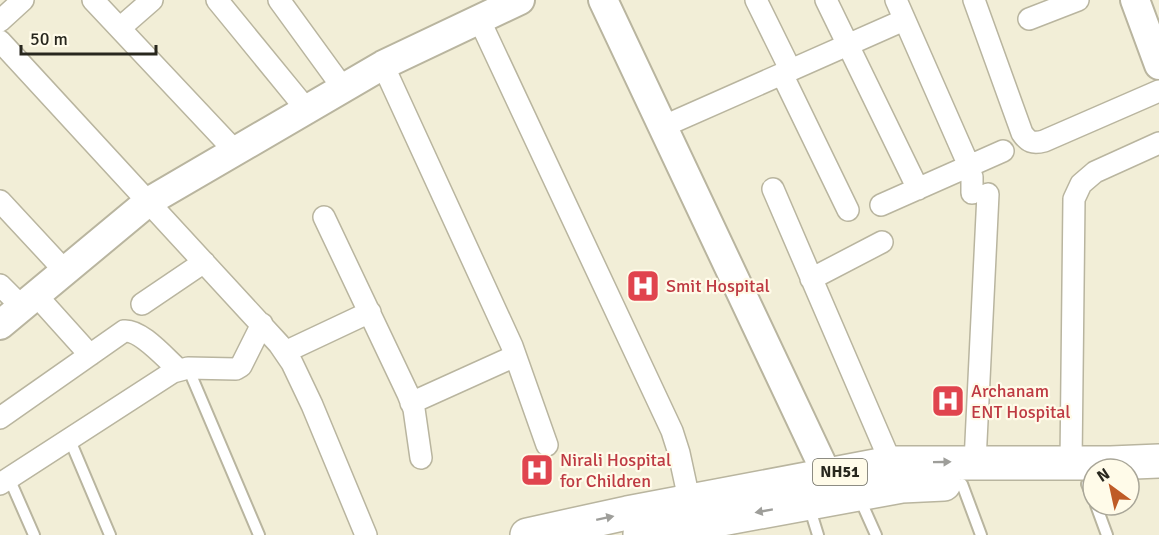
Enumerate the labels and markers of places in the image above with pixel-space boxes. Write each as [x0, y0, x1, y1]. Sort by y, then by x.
hospital icon: Smit Hospital [625, 268, 661, 304]
place label: Smit Hospital [666, 275, 770, 297]
place label: Archanam ENT Hospital [971, 380, 1071, 423]
hospital icon: Archanam ENT Hospital [930, 383, 966, 419]
place label: Nirali Hospital for Children [560, 449, 671, 492]
hospital icon: Nirali Hospital for Children [519, 452, 555, 488]

